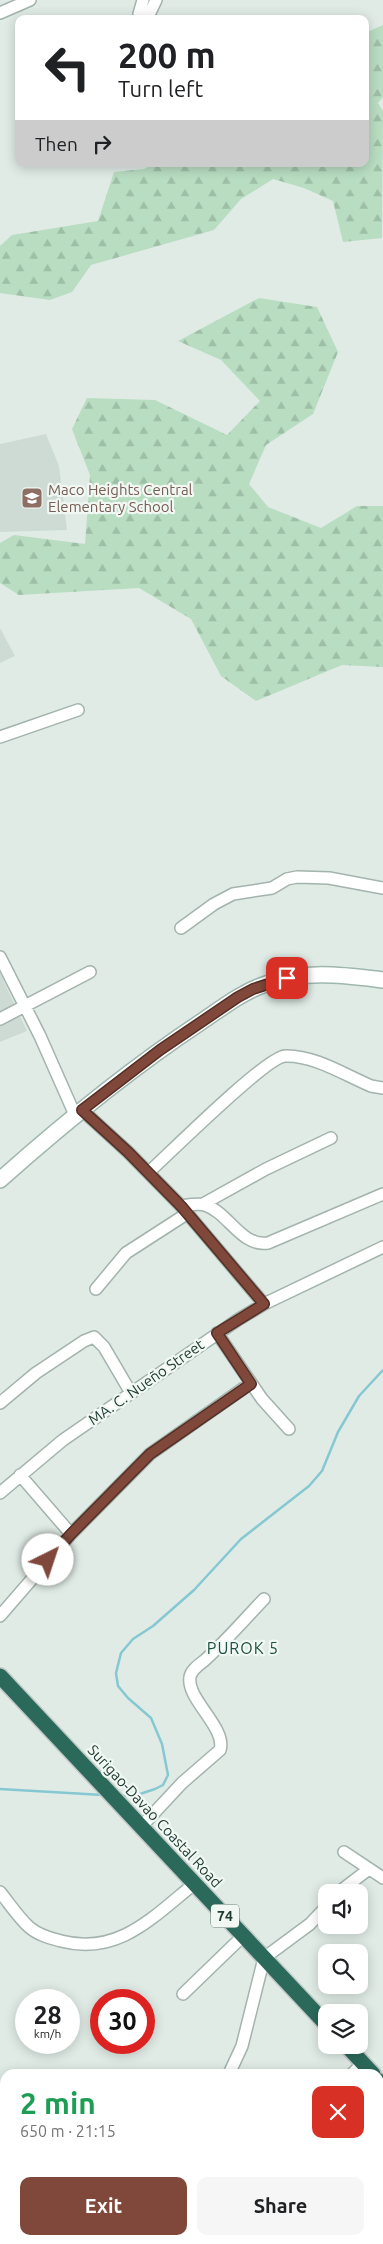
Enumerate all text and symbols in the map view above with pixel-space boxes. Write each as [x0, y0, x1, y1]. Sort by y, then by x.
icon: left [35, 35, 100, 100]
text: 200 m [118, 35, 216, 75]
text: Turn left [118, 76, 203, 101]
icon: right [88, 130, 116, 158]
text: Then [35, 133, 78, 155]
place label: Maco Heights Central Elementary School [48, 481, 193, 515]
school or university icon: Maco Heights Central Elementary School [20, 486, 44, 510]
pin [266, 957, 308, 999]
icon: arrive [273, 964, 301, 992]
street label: MA. C. Nueño Street [85, 1336, 207, 1428]
position arrow [21, 1533, 73, 1585]
district label: PUROK 5 [207, 1639, 279, 1657]
street label: Surigao-Davao Coastal Road [85, 1741, 225, 1891]
map controls [318, 1884, 368, 2054]
button: sound [318, 1884, 368, 1934]
road number: 74 [211, 1904, 239, 1928]
button: search [318, 1944, 368, 1994]
speed limit sign: 30 [90, 1989, 155, 2054]
text: 28 [33, 2001, 62, 2029]
button: layers [318, 2004, 368, 2054]
text: km/h [34, 2027, 61, 2040]
text: 2 min [20, 2086, 96, 2120]
button: close [312, 2086, 364, 2138]
text: 650 m · 21:15 [20, 2122, 116, 2140]
button: Exit [20, 2177, 187, 2235]
button: Share [197, 2177, 364, 2235]

